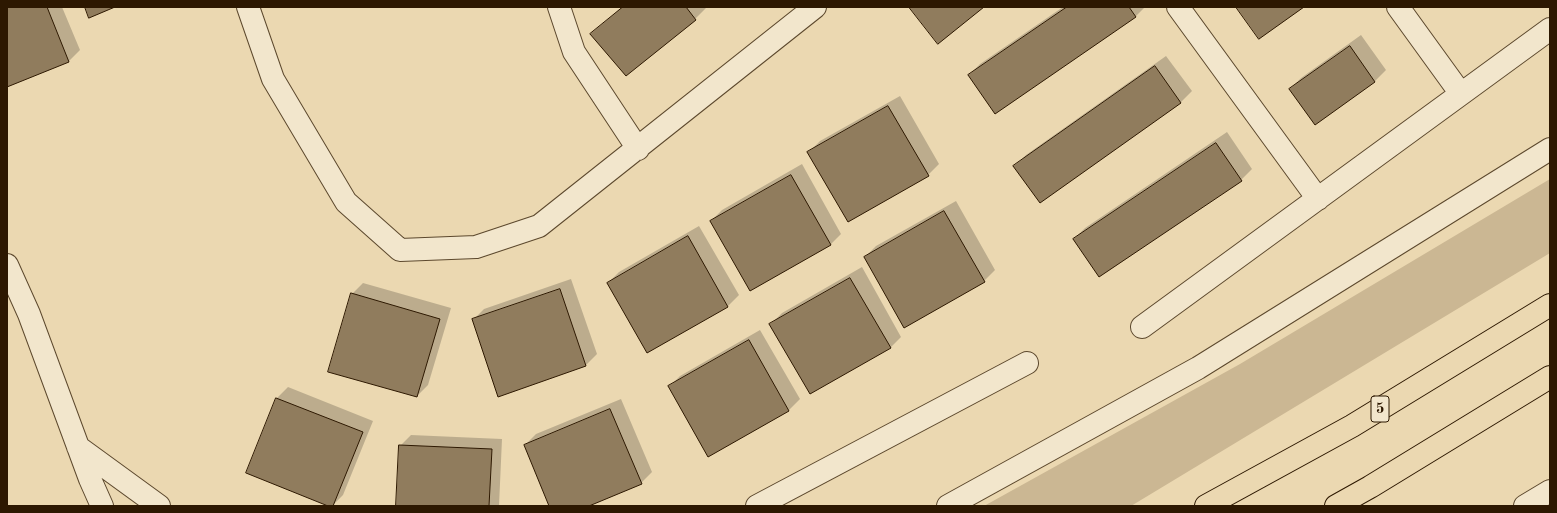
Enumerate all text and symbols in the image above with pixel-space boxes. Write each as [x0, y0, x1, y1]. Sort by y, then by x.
road number: 5 [1371, 396, 1389, 422]

